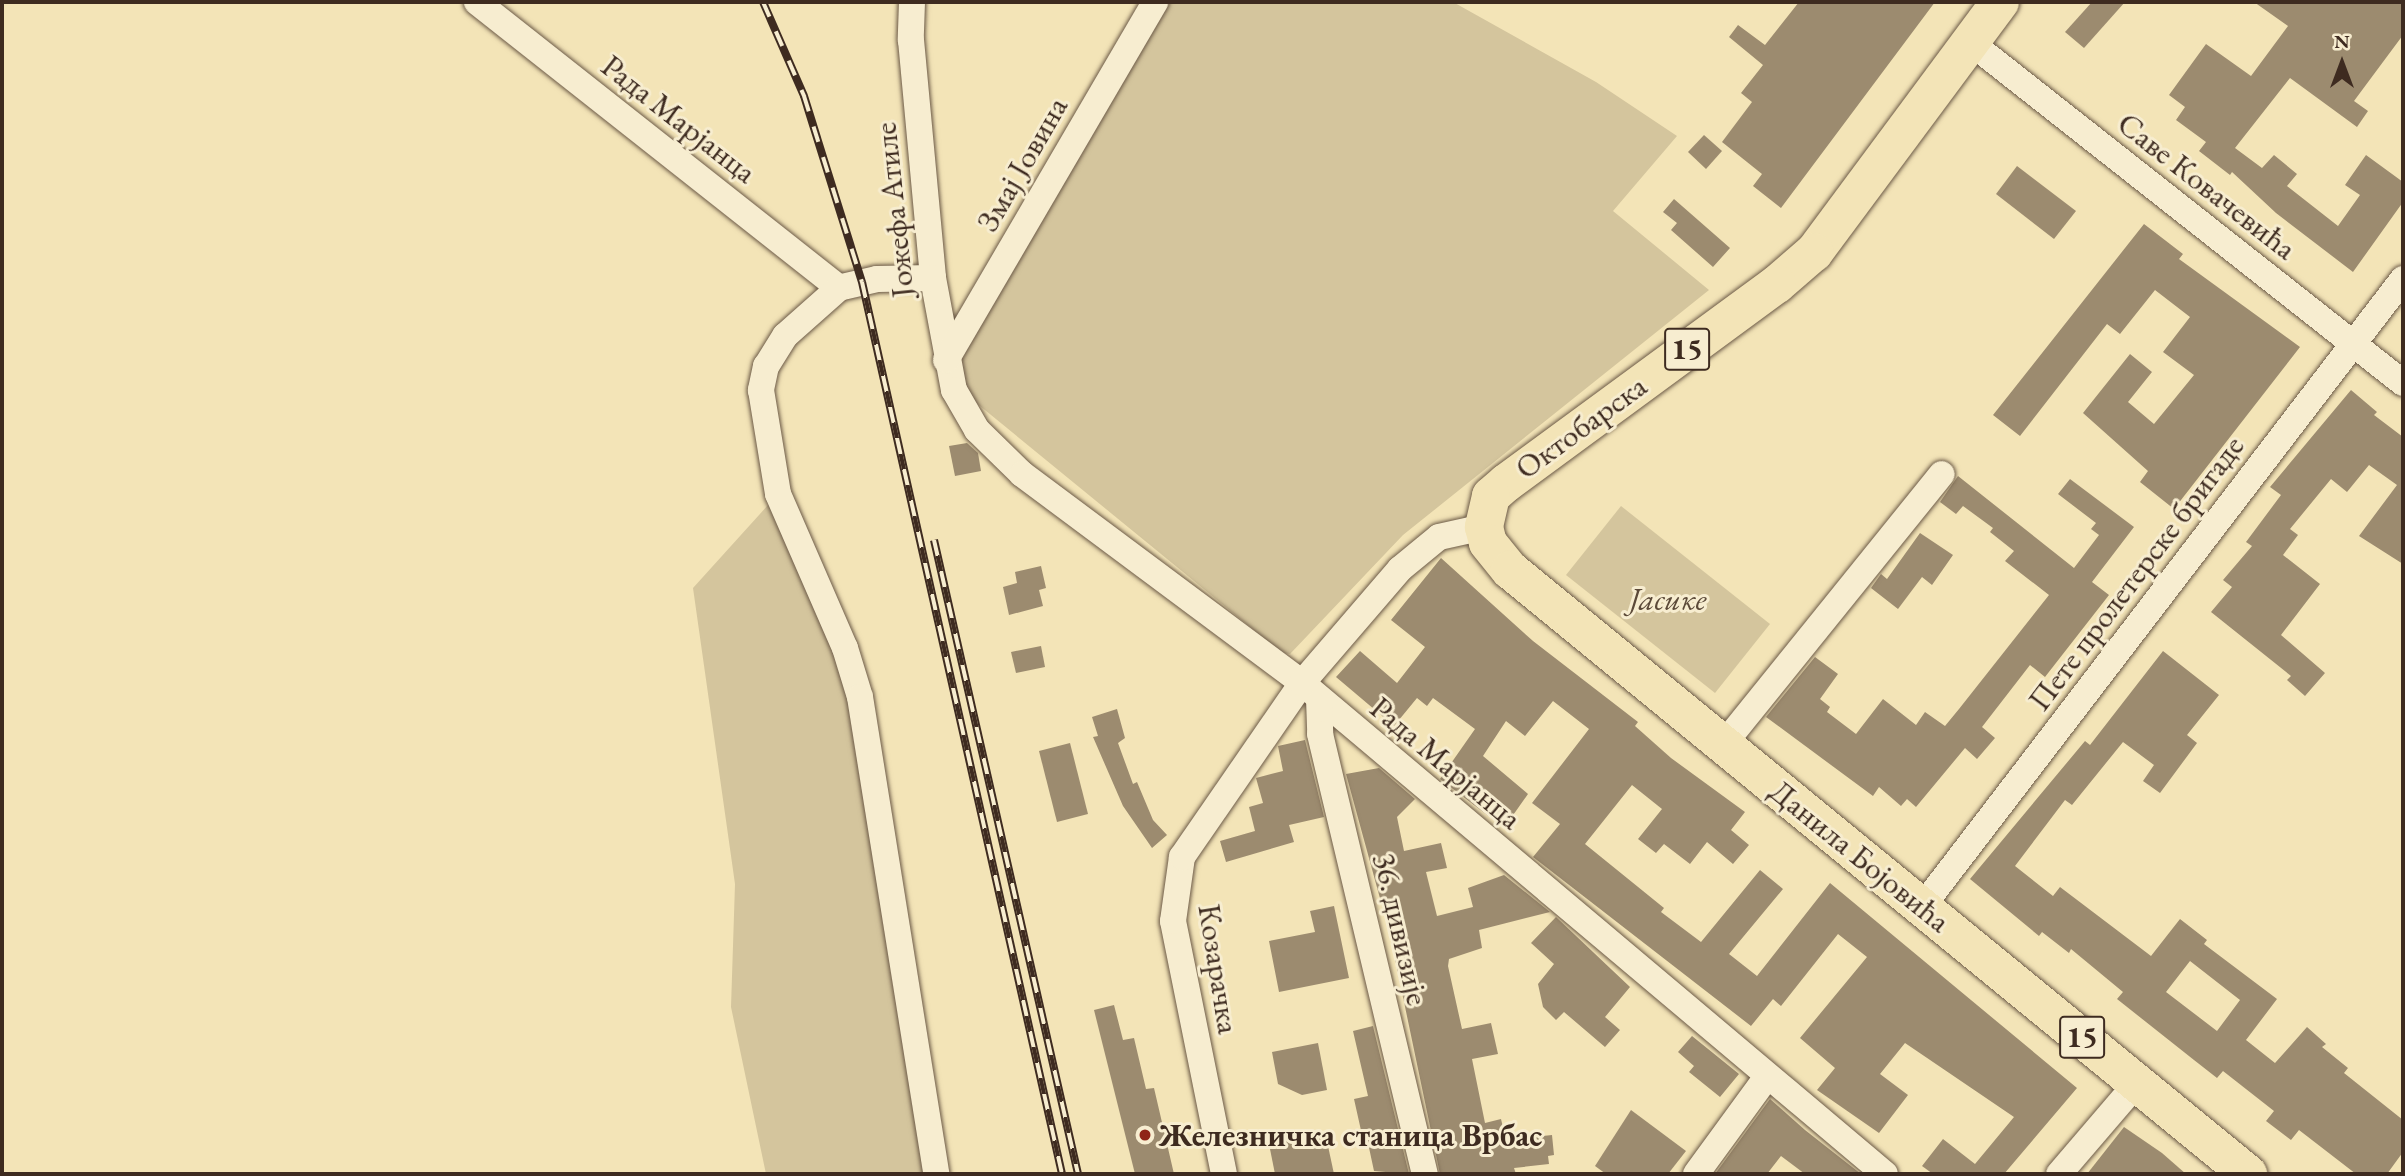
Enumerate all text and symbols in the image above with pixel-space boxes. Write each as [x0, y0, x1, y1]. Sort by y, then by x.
north arrow [2307, 28, 2377, 98]
text: N [2334, 29, 2350, 54]
street label: Рада Марјанца [594, 47, 764, 191]
street label: Змај Јовина [968, 90, 1076, 238]
street label: Саве Ковачевића [2110, 104, 2304, 268]
street label: Јожефа Атиле [866, 120, 922, 300]
road number: 15 [1662, 322, 1712, 376]
street label: Октобарска [1508, 367, 1654, 487]
street label: Пете пролетерске бригаде [2020, 428, 2252, 718]
park label: Јасике [1629, 580, 1707, 618]
street label: Рада Марјанца [1362, 689, 1530, 837]
street label: Данила Бојовића [1762, 772, 1958, 940]
street label: 36. дивизије [1365, 849, 1437, 1009]
street label: Козарачка [1190, 901, 1248, 1037]
road number: 15 [2058, 1010, 2106, 1064]
place label: Железничка станица Врбас [1159, 1116, 1543, 1154]
marker: Железничка станица Врбас [1137, 1127, 1153, 1143]

